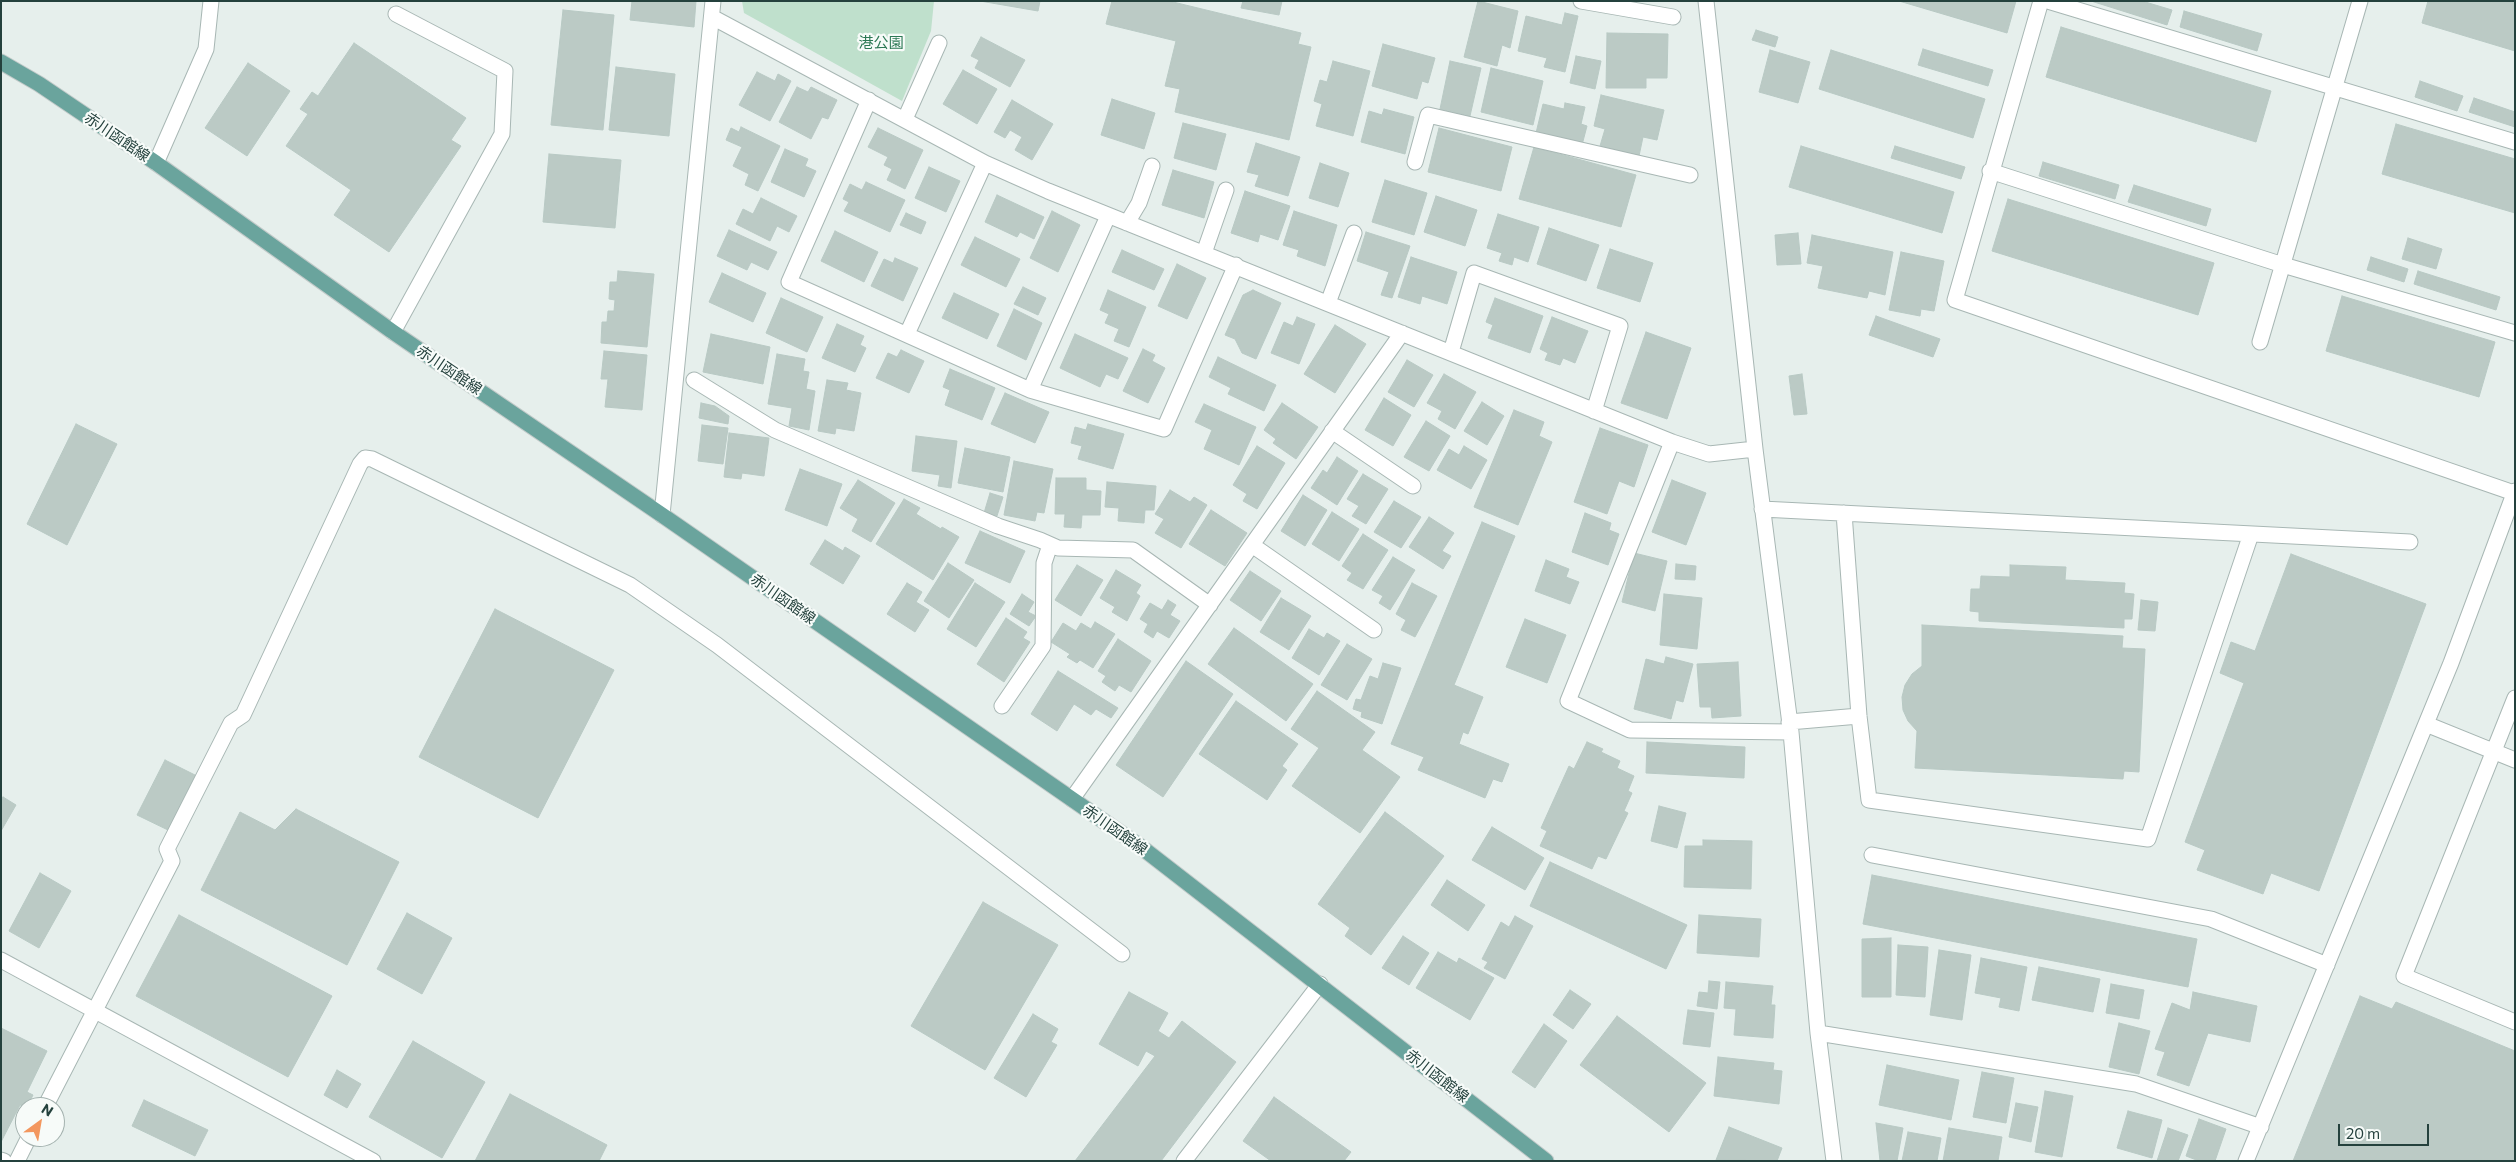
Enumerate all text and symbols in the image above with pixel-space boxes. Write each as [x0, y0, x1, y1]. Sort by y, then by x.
park label: 港公園 [859, 34, 903, 52]
street label: 赤川函館線 [81, 109, 153, 165]
street label: 赤川函館線 [413, 342, 485, 398]
street label: 赤川函館線 [747, 570, 819, 628]
street label: 赤川函館線 [1079, 801, 1151, 859]
street label: 赤川函館線 [1402, 1046, 1472, 1106]
north arrow [15, 1097, 65, 1147]
text: N [39, 1100, 57, 1120]
scale bar [2341, 1114, 2432, 1146]
text: 20 m [2346, 1124, 2380, 1142]

